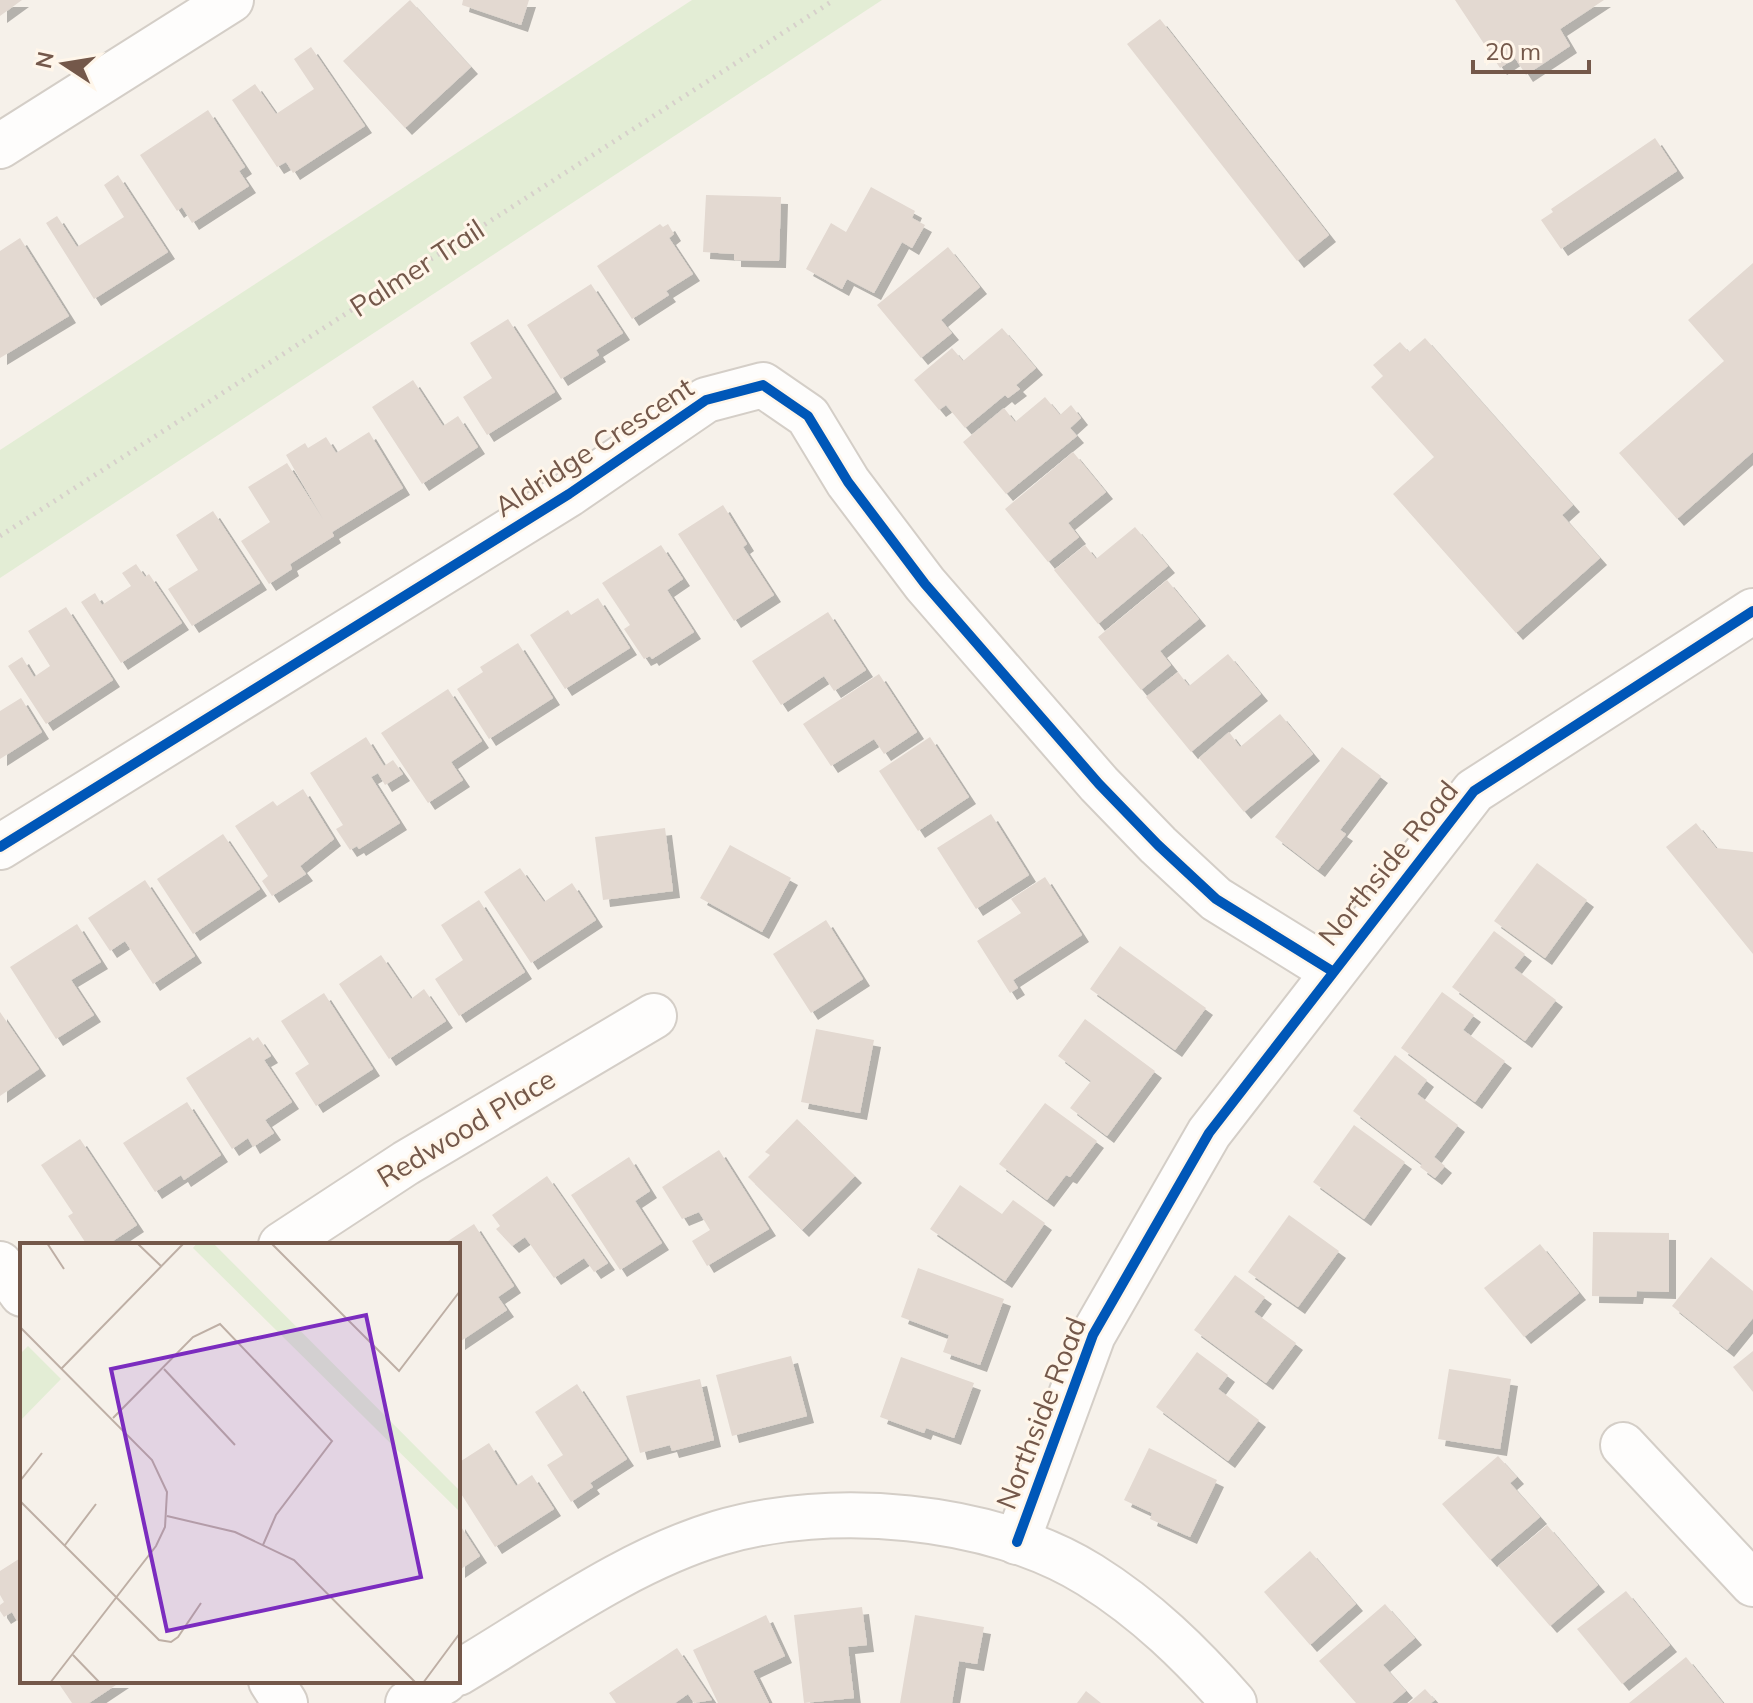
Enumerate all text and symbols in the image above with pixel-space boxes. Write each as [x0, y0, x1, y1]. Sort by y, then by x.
north arrow [24, 24, 104, 104]
scale bar [1473, 24, 1589, 74]
text: 20 m [1485, 36, 1541, 66]
text: N [29, 49, 60, 71]
street label: Palmer Trail [343, 211, 491, 324]
street label: Aldridge Crescent [488, 369, 700, 524]
street label: Northside Road [1310, 773, 1465, 952]
street label: Redwood Place [370, 1061, 561, 1195]
inset map [20, 1243, 460, 1683]
street label: Northside Road [988, 1312, 1093, 1514]

